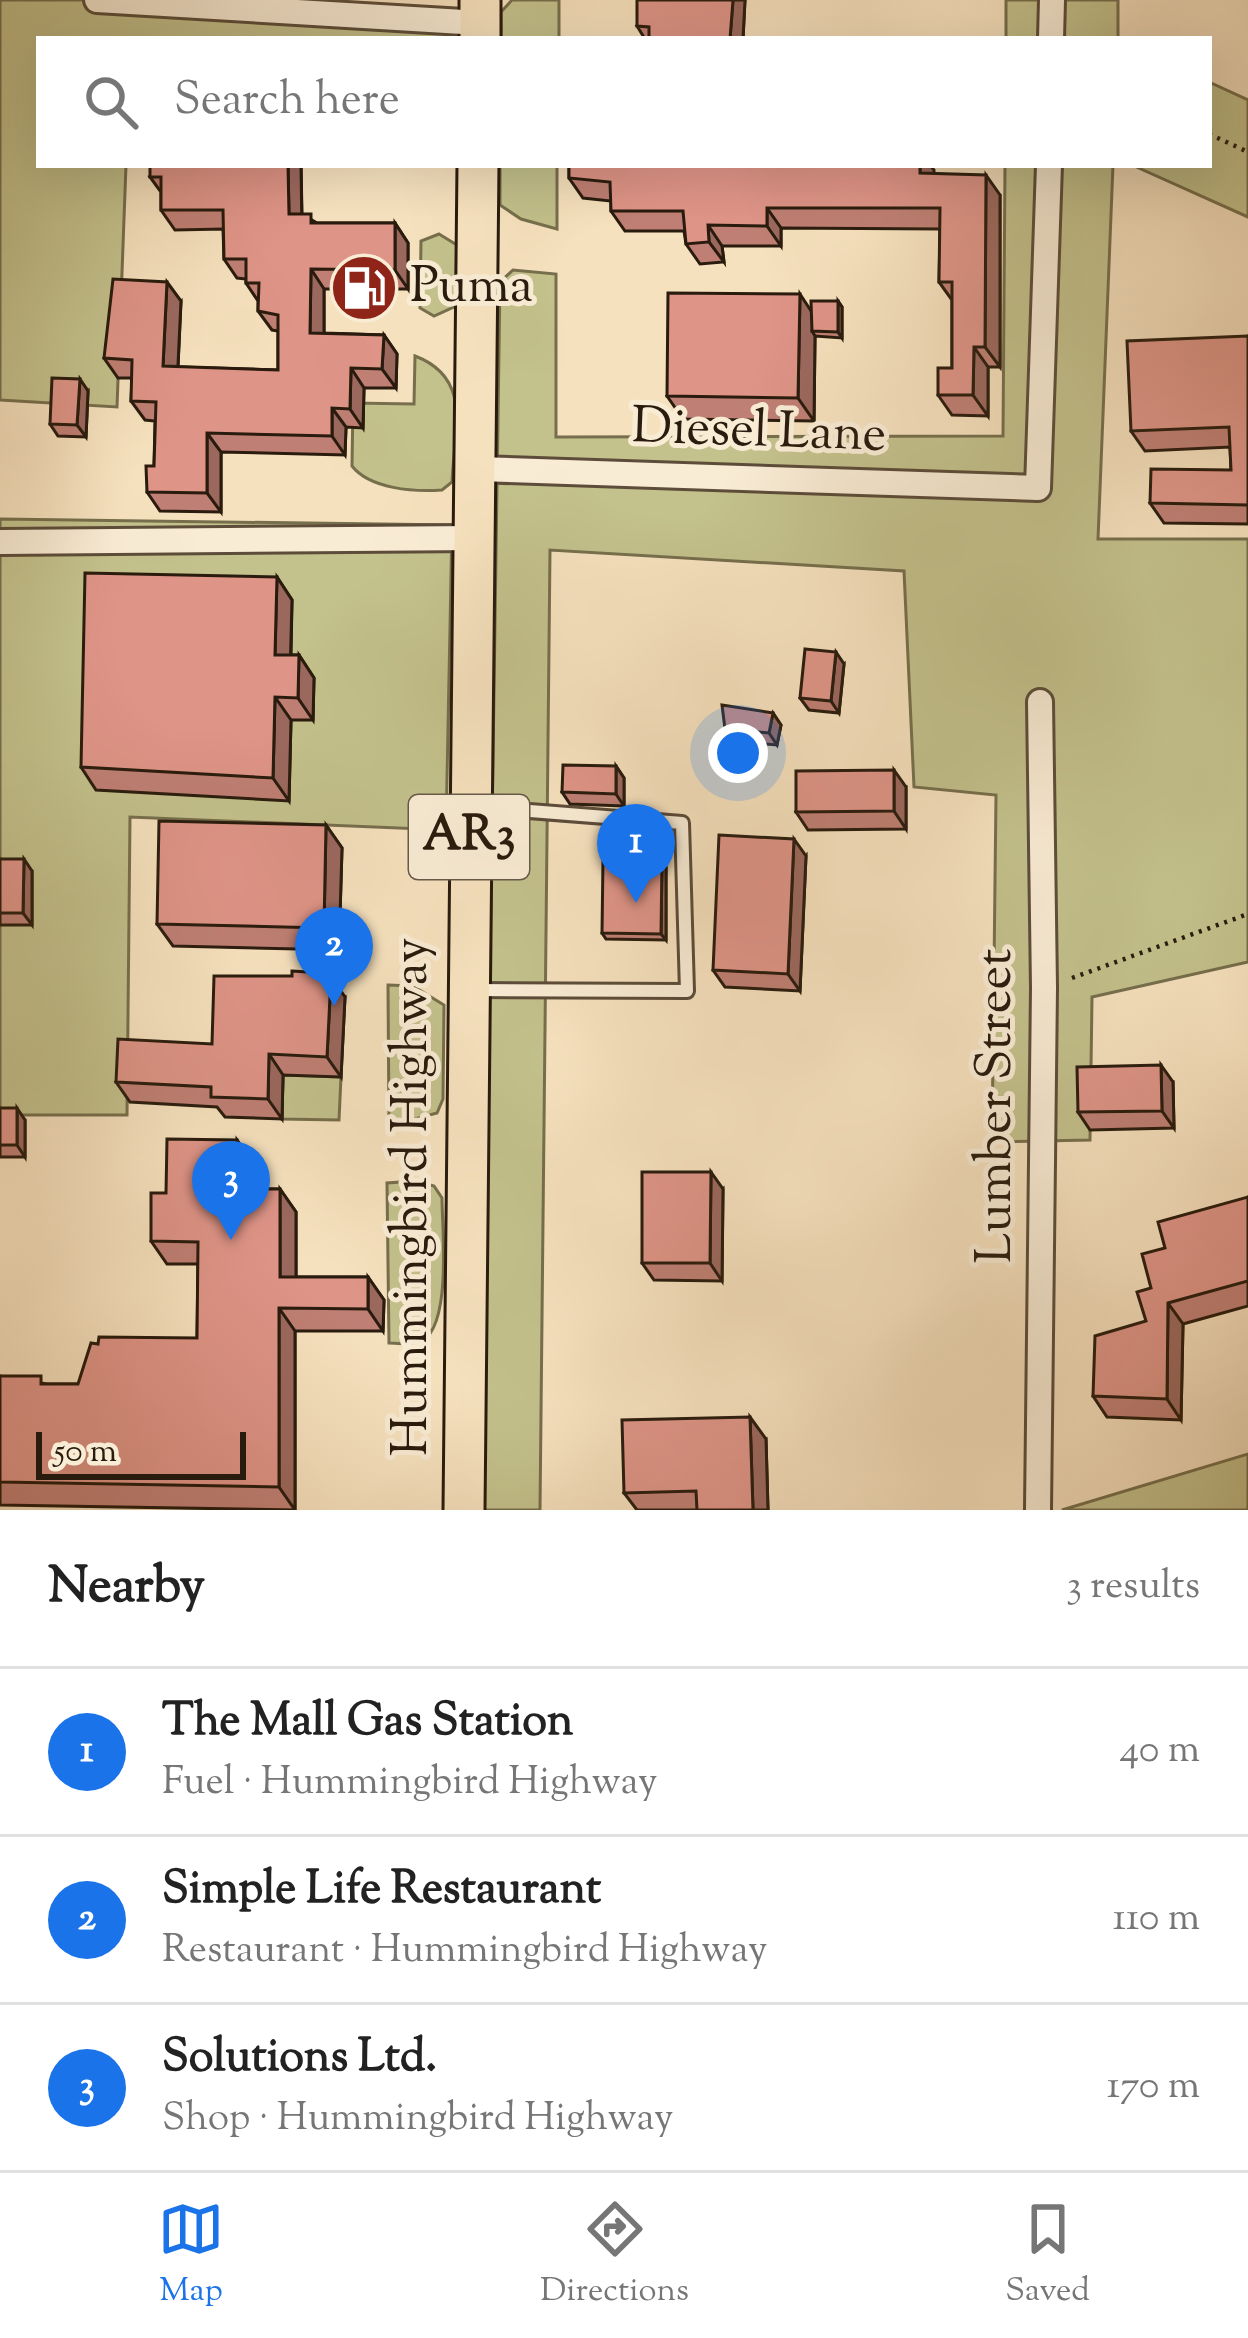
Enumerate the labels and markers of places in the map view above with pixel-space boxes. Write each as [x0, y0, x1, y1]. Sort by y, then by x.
place label: Puma [410, 252, 533, 325]
fuel station icon: Puma [329, 253, 399, 323]
pin: 1 [597, 804, 675, 903]
pin: 2 [295, 907, 373, 1006]
pin: 3 [192, 1141, 270, 1240]

